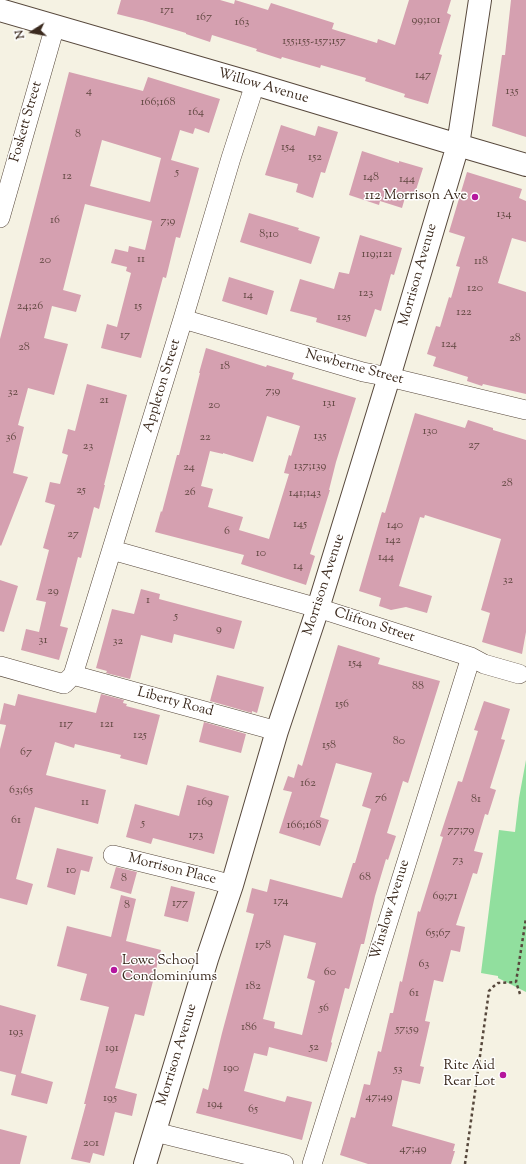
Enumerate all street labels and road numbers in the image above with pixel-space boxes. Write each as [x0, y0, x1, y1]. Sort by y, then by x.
street label: Willow Avenue [216, 66, 310, 108]
street label: Foskett Street [7, 80, 47, 164]
street label: Morrison Avenue [396, 222, 442, 328]
street label: Appleton Street [141, 337, 185, 435]
street label: Newberne Street [303, 347, 405, 389]
street label: Morrison Avenue [301, 532, 349, 638]
street label: Clifton Street [332, 605, 416, 647]
street label: Liberty Road [135, 685, 215, 721]
street label: Morrison Place [126, 851, 218, 889]
street label: Winslow Avenue [368, 858, 414, 962]
street label: Morrison Avenue [154, 1002, 202, 1108]

